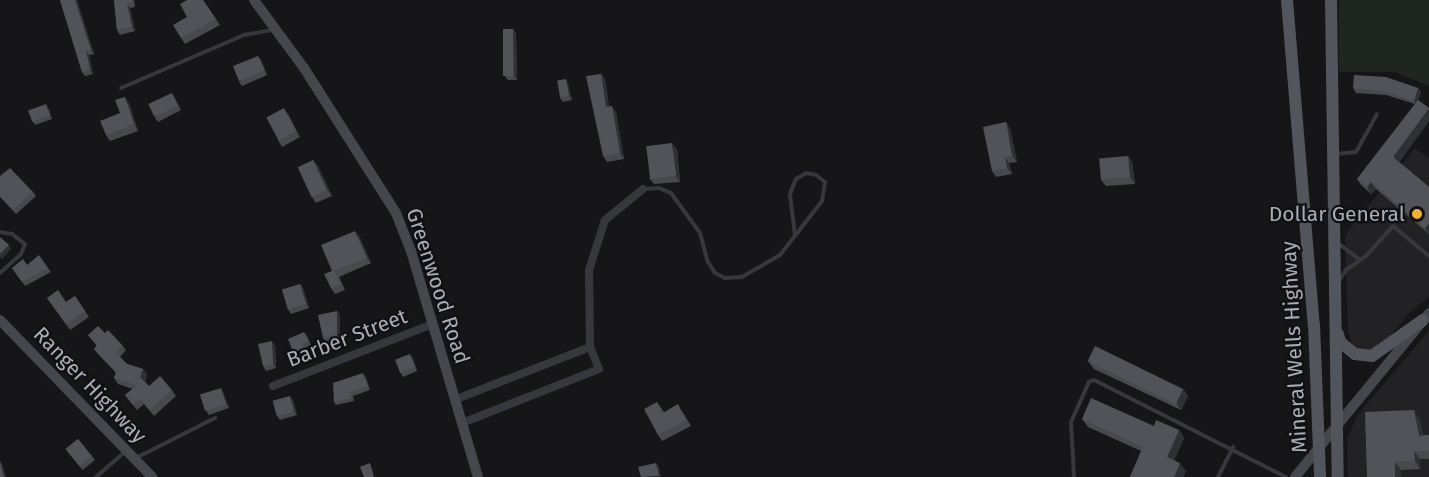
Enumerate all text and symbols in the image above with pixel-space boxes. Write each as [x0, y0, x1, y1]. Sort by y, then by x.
place label: Dollar General [1269, 201, 1405, 227]
street label: Greenwood Road [401, 205, 475, 367]
marker: Dollar General [1410, 207, 1424, 221]
street label: Mineral Wells Highway [1276, 240, 1312, 454]
street label: Barber Street [283, 304, 411, 372]
street label: Ranger Highway [28, 322, 152, 448]

